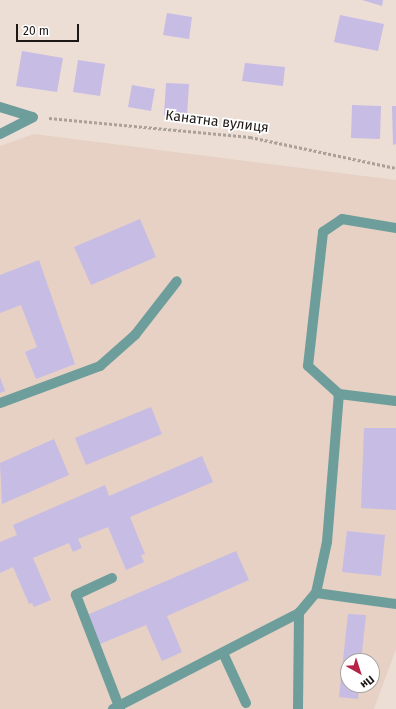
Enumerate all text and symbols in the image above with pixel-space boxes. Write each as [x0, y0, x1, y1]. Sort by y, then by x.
scale bar [18, 16, 81, 42]
text: 20 m [23, 24, 49, 38]
street label: Канатна вулиця [164, 107, 270, 137]
north arrow [340, 653, 380, 693]
text: Пн [358, 673, 377, 691]

